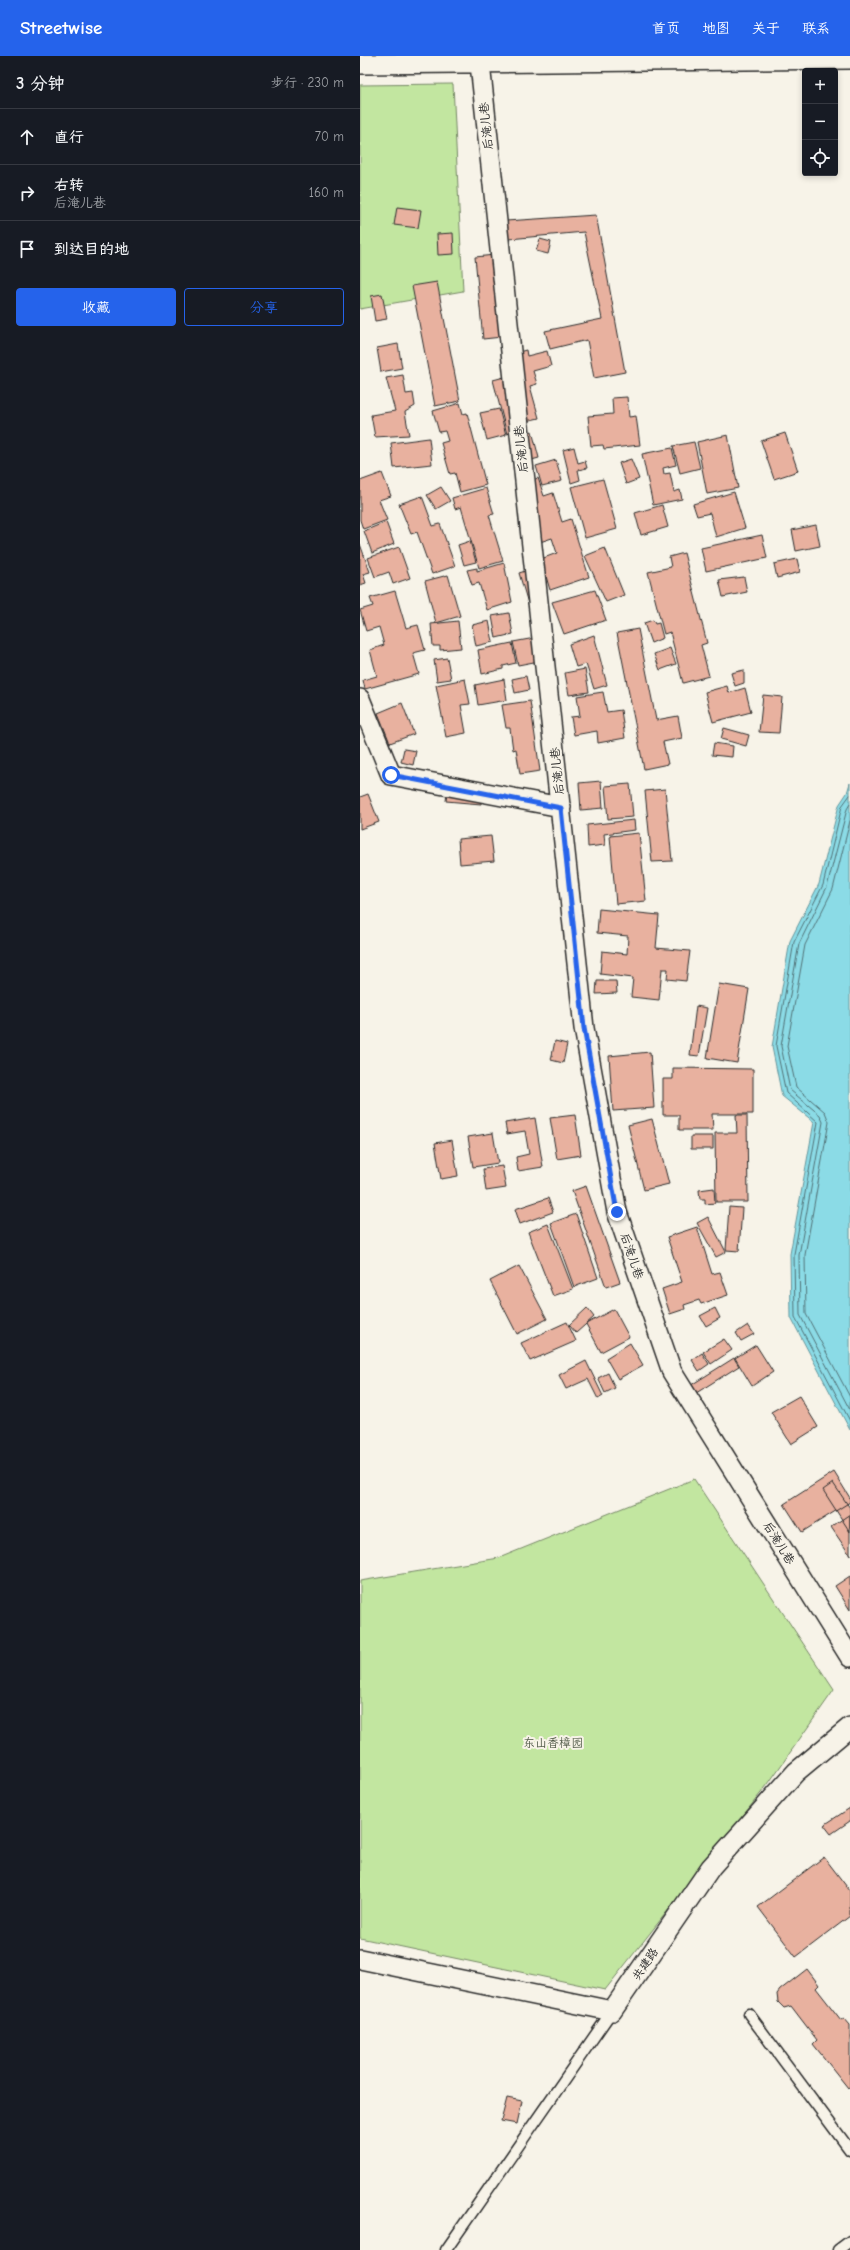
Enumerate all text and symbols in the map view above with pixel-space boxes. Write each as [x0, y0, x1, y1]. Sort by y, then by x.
text: Streetwise [20, 17, 102, 39]
text: 首页 [652, 20, 680, 37]
text: 地图 [702, 20, 730, 37]
text: 关于 [752, 20, 780, 37]
text: 联系 [802, 20, 830, 37]
map controls [802, 68, 838, 176]
button: + [802, 68, 838, 104]
text: 3 分钟 [16, 74, 64, 93]
text: 步行 · 230 m [271, 75, 344, 90]
street label: 后淹儿巷 [477, 101, 495, 151]
button: − [802, 104, 838, 140]
icon: ahead [16, 126, 38, 148]
text: 直行 [54, 128, 84, 146]
text: 70 m [315, 129, 344, 144]
button: locate [802, 140, 838, 176]
text: 右转 [54, 176, 84, 194]
icon: right [16, 182, 38, 204]
text: 160 m [309, 185, 344, 200]
text: 后淹儿巷 [54, 195, 106, 210]
icon: arrive [16, 238, 38, 260]
text: 到达目的地 [54, 240, 129, 258]
button: 收藏 [16, 288, 176, 326]
button: 分享 [184, 288, 344, 326]
street label: 后淹儿巷 [512, 424, 530, 474]
street label: 后淹儿巷 [548, 746, 566, 796]
route start [382, 766, 400, 784]
route end [608, 1203, 626, 1221]
street label: 后淹儿巷 [618, 1231, 646, 1281]
street label: 后淹儿巷 [760, 1519, 798, 1567]
park label: 东山香樟园 [523, 1736, 583, 1750]
street label: 共建路 [629, 1945, 661, 1983]

